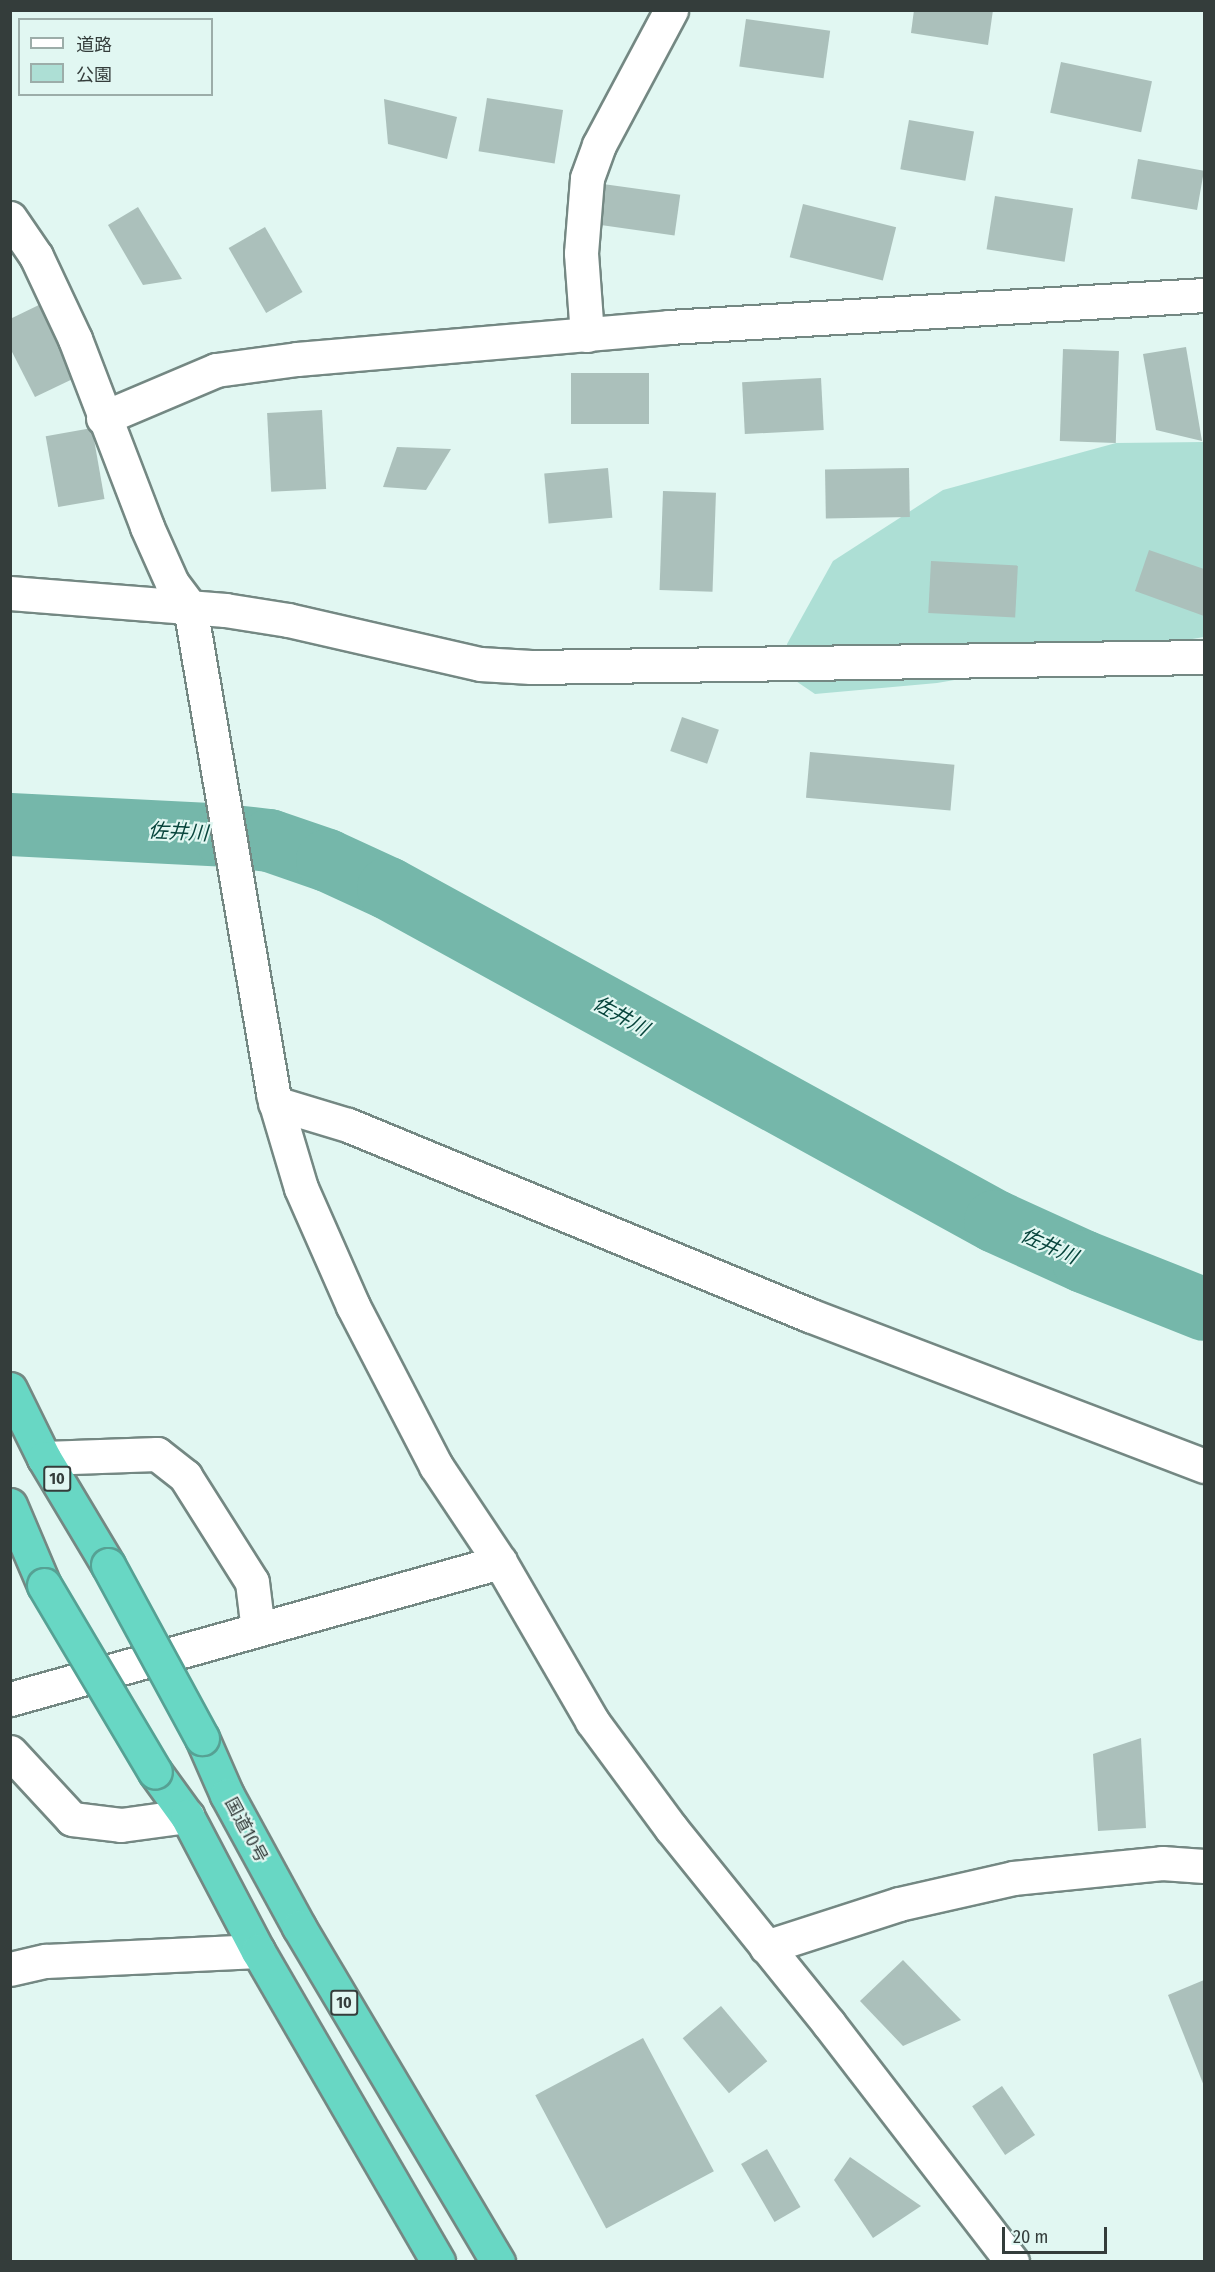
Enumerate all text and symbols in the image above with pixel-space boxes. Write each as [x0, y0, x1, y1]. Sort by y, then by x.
legend [18, 18, 213, 96]
text: 道路 [76, 34, 112, 56]
text: 公園 [76, 64, 112, 86]
water label: 佐井川 [147, 818, 209, 846]
water label: 佐井川 [589, 991, 653, 1041]
water label: 佐井川 [1017, 1223, 1081, 1269]
road number: 10 [42, 1466, 72, 1492]
street label: 国道10号 [220, 1794, 272, 1866]
road number: 10 [329, 1990, 359, 2016]
scale bar [1005, 2215, 1110, 2253]
text: 20 m [1013, 2226, 1048, 2248]

